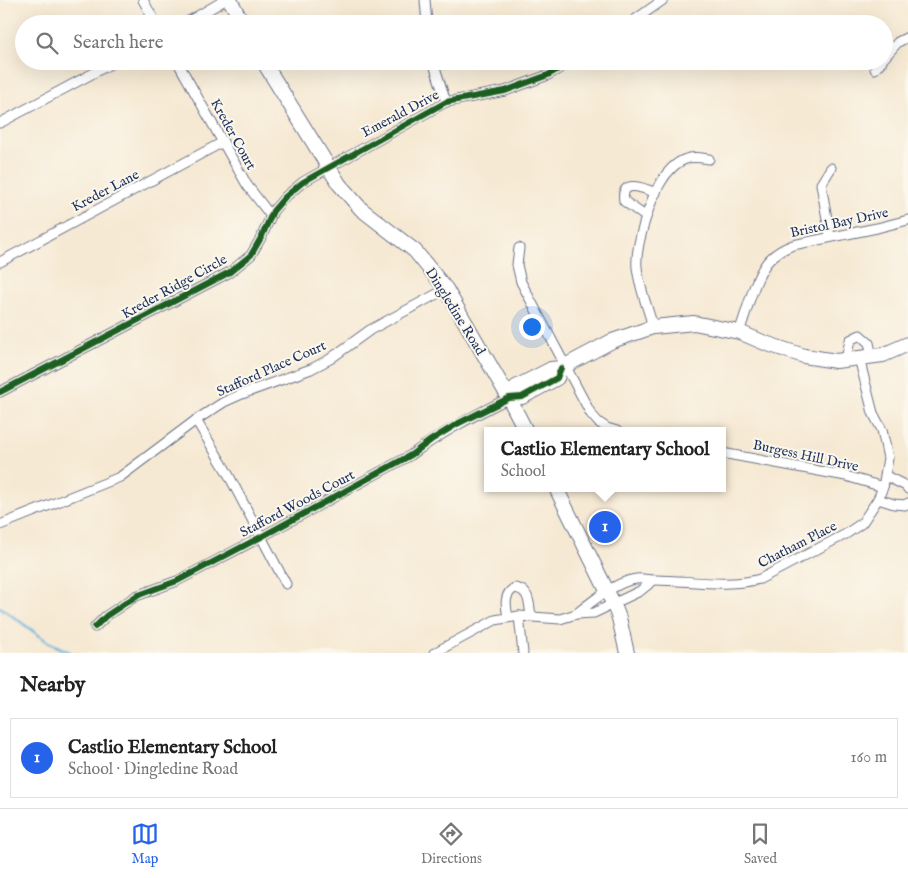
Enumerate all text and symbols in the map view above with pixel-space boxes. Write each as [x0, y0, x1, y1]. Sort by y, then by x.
search box [15, 15, 893, 70]
icon: search [33, 29, 61, 57]
text: Search here [73, 31, 164, 55]
street label: Emerald Drive [359, 86, 443, 142]
street label: Kreder Court [206, 96, 260, 173]
street label: Kreder Lane [69, 165, 143, 216]
street label: Bristol Bay Drive [788, 204, 891, 242]
street label: Kreder Ridge Circle [119, 250, 231, 323]
street label: Dingledine Road [421, 264, 490, 359]
your location [519, 314, 545, 340]
street label: Stafford Place Court [214, 337, 329, 401]
popup [484, 427, 726, 492]
street label: Burgess Hill Drive [751, 436, 861, 476]
text: Castlio Elementary School [501, 438, 709, 462]
text: School [501, 462, 546, 482]
street label: Stafford Woods Court [237, 466, 358, 542]
pin: 1 [589, 508, 621, 546]
street label: Chatham Place [755, 517, 840, 572]
text: Nearby [20, 672, 85, 699]
text: Castlio Elementary School [68, 736, 277, 760]
text: 1 [34, 748, 40, 768]
text: 160 m [851, 748, 887, 768]
text: School · Dingledine Road [68, 760, 238, 780]
tab: Map [131, 820, 159, 868]
tab: Directions [421, 820, 482, 868]
tab: Saved [744, 820, 777, 868]

